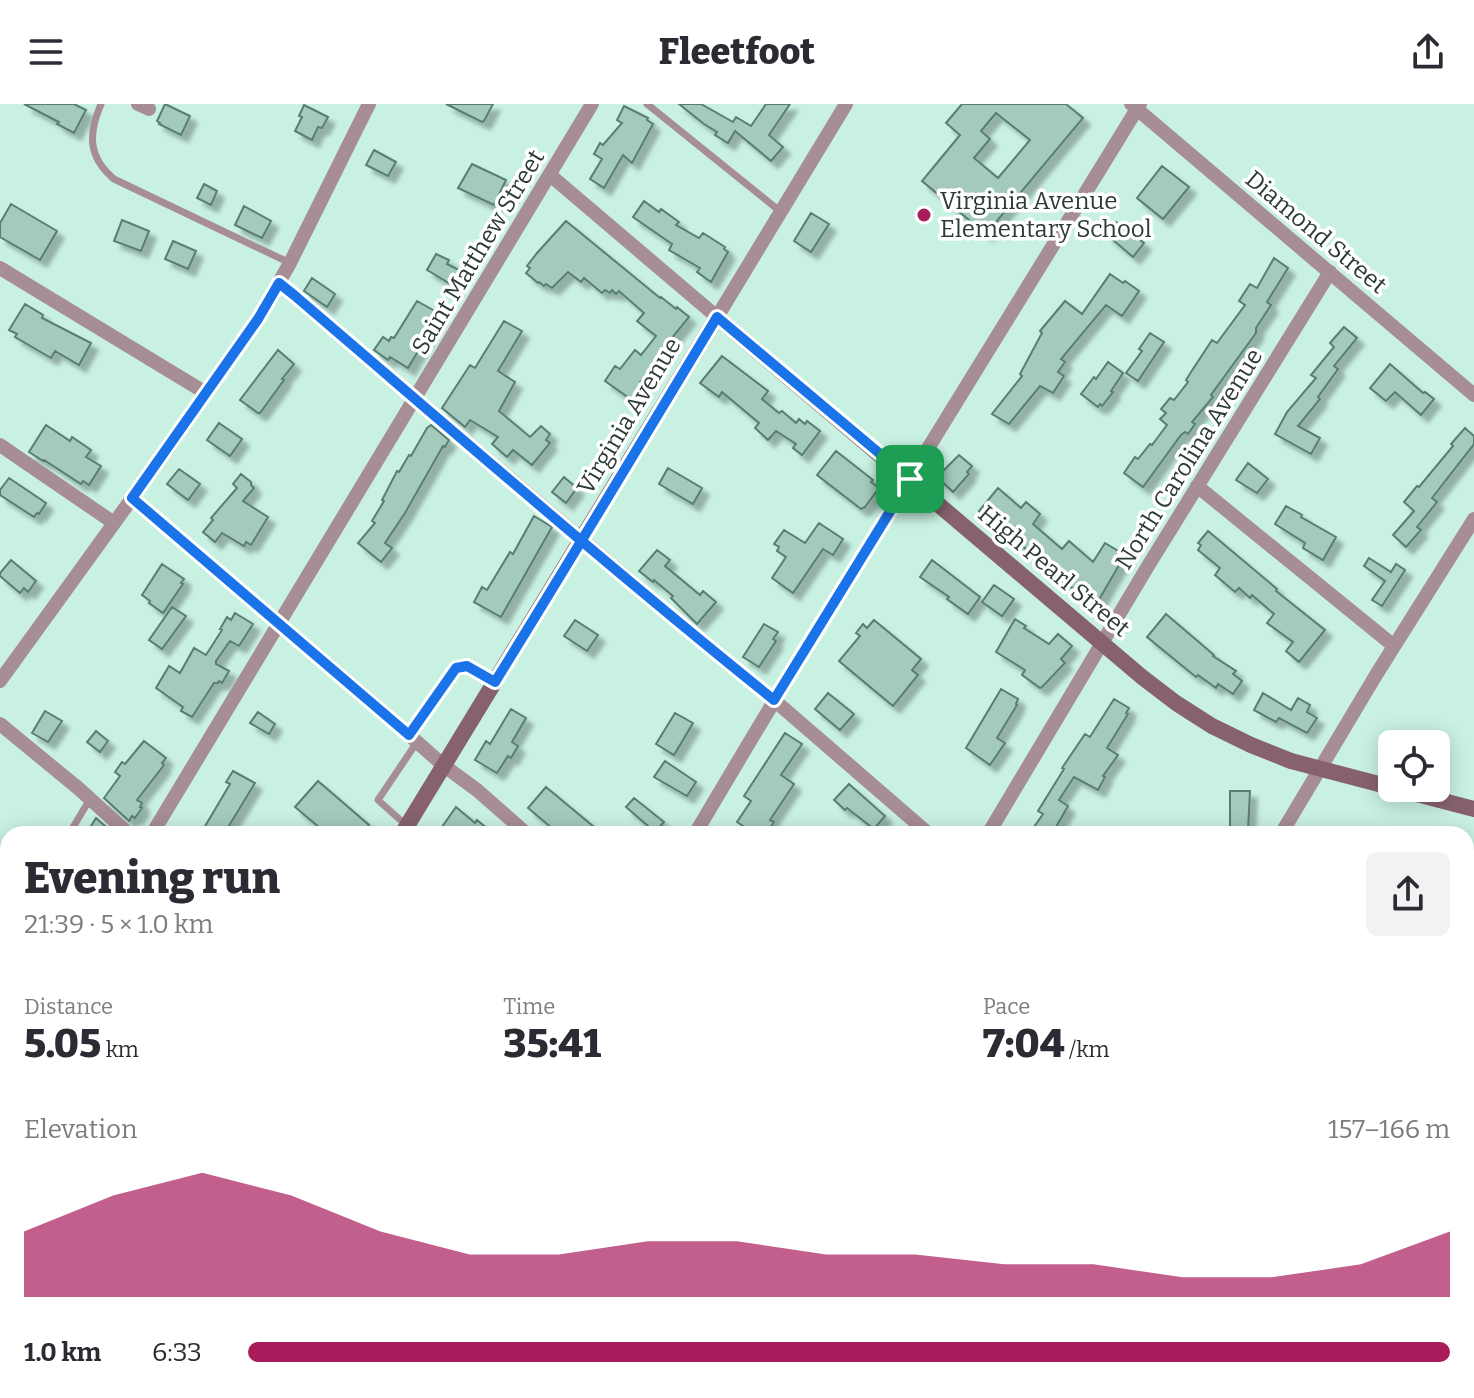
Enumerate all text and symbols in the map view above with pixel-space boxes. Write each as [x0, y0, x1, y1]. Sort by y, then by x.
icon: menu [24, 30, 68, 74]
text: Fleetfoot [659, 30, 815, 74]
icon: share [1406, 30, 1450, 74]
street label: Saint Matthew Street [406, 144, 550, 359]
street label: Diamond Street [1240, 165, 1392, 299]
place label: Virginia Avenue Elementary School [940, 187, 1152, 243]
marker: Virginia Avenue Elementary School [915, 206, 933, 224]
street label: Virginia Avenue [571, 333, 687, 499]
street label: North Carolina Avenue [1110, 344, 1268, 574]
pin [876, 445, 944, 513]
icon: arrive [888, 457, 932, 501]
street label: High Pearl Street [973, 500, 1136, 643]
map controls [1378, 730, 1450, 802]
button: locate [1378, 730, 1450, 802]
text: Evening run [24, 852, 280, 905]
button: share [1366, 852, 1450, 936]
text: 21:39 · 5 × 1.0 km [24, 909, 213, 940]
text: Distance [24, 993, 113, 1020]
text: Time [503, 993, 555, 1020]
text: Pace [983, 993, 1030, 1020]
text: 5.05 [24, 1020, 101, 1068]
text: 35:41 [503, 1020, 601, 1068]
text: 7:04 [983, 1020, 1065, 1068]
text: km [101, 1036, 139, 1063]
text: /km [1065, 1036, 1109, 1063]
text: Elevation [24, 1114, 137, 1145]
text: 157–166 m [1328, 1114, 1450, 1145]
text: 1.0 km [24, 1337, 101, 1368]
text: 6:33 [152, 1337, 202, 1368]

